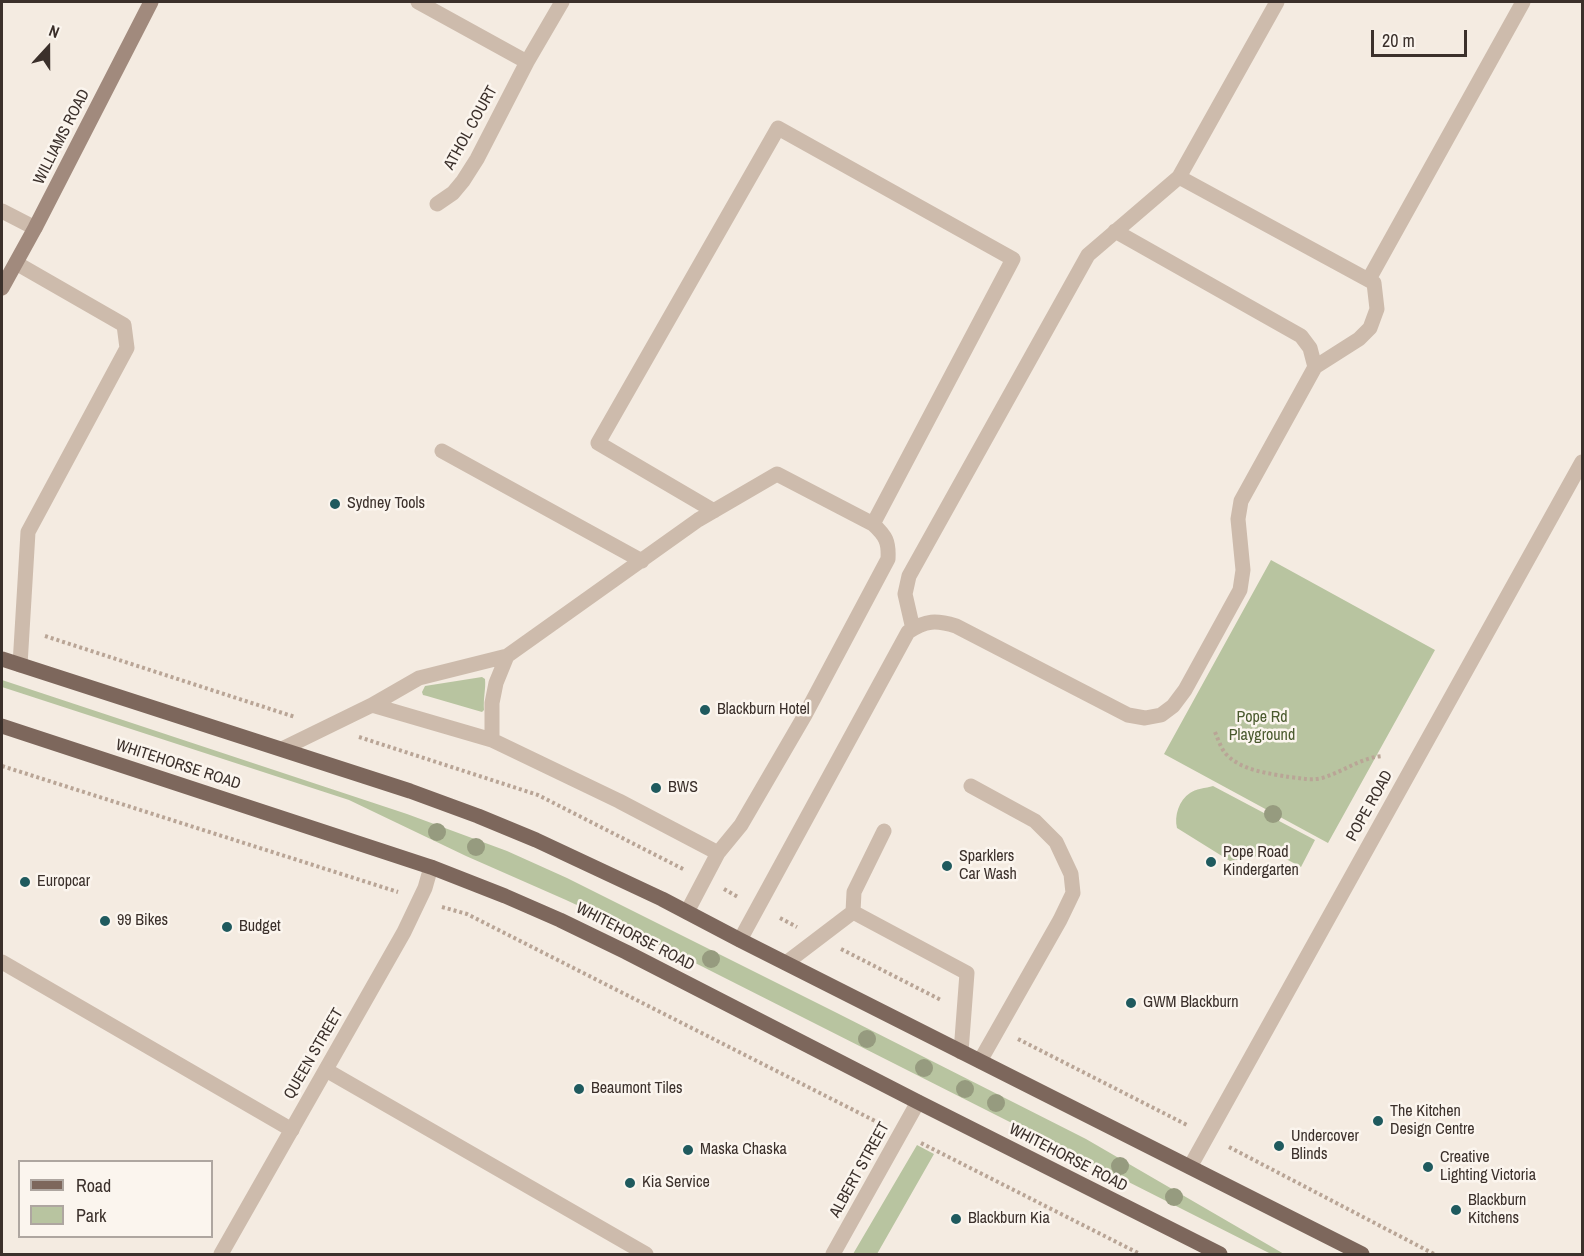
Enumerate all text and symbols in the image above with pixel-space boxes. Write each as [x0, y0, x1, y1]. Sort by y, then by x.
north arrow [18, 18, 78, 78]
scale bar [1374, 18, 1470, 56]
text: N [46, 19, 63, 43]
text: 20 m [1382, 28, 1415, 53]
street label: ATHOL COURT [440, 83, 502, 173]
street label: WILLIAMS ROAD [30, 86, 94, 188]
place label: Sydney Tools [347, 494, 425, 514]
marker: Sydney Tools [328, 497, 342, 511]
place label: Blackburn Hotel [717, 700, 810, 720]
marker: Blackburn Hotel [698, 703, 712, 717]
park label: Pope Rd Playground [1229, 708, 1295, 746]
street label: WHITEHORSE ROAD [113, 736, 243, 794]
street label: POPE ROAD [1343, 767, 1397, 845]
place label: BWS [668, 778, 698, 798]
marker: BWS [649, 781, 663, 795]
place label: Pope Road Kindergarten [1223, 843, 1299, 881]
place label: Sparklers Car Wash [959, 847, 1017, 885]
marker: Pope Road Kindergarten [1204, 855, 1218, 869]
marker: Sparklers Car Wash [940, 859, 954, 873]
place label: Europcar [37, 872, 90, 892]
marker: Europcar [18, 875, 32, 889]
street label: WHITEHORSE ROAD [573, 899, 697, 975]
place label: 99 Bikes [117, 911, 168, 931]
marker: 99 Bikes [98, 914, 112, 928]
place label: Budget [239, 917, 281, 937]
marker: Budget [220, 920, 234, 934]
place label: GWM Blackburn [1143, 993, 1239, 1013]
marker: GWM Blackburn [1124, 996, 1138, 1010]
street label: QUEEN STREET [280, 1005, 348, 1103]
place label: Beaumont Tiles [591, 1079, 683, 1099]
marker: Beaumont Tiles [572, 1082, 586, 1096]
place label: The Kitchen Design Centre [1390, 1102, 1475, 1140]
marker: The Kitchen Design Centre [1371, 1114, 1385, 1128]
street label: ALBERT STREET [826, 1119, 894, 1221]
street label: WHITEHORSE ROAD [1006, 1120, 1130, 1196]
place label: Undercover Blinds [1291, 1127, 1359, 1165]
marker: Undercover Blinds [1272, 1139, 1286, 1153]
place label: Maska Chaska [700, 1140, 787, 1160]
marker: Maska Chaska [681, 1143, 695, 1157]
place label: Creative Lighting Victoria [1440, 1148, 1536, 1186]
legend [18, 1160, 213, 1238]
marker: Creative Lighting Victoria [1421, 1160, 1435, 1174]
text: Road [76, 1173, 111, 1198]
place label: Kia Service [642, 1173, 710, 1193]
marker: Kia Service [623, 1176, 637, 1190]
place label: Blackburn Kitchens [1468, 1191, 1526, 1229]
text: Park [76, 1203, 106, 1228]
marker: Blackburn Kitchens [1449, 1203, 1463, 1217]
place label: Blackburn Kia [968, 1209, 1050, 1229]
marker: Blackburn Kia [949, 1212, 963, 1226]

